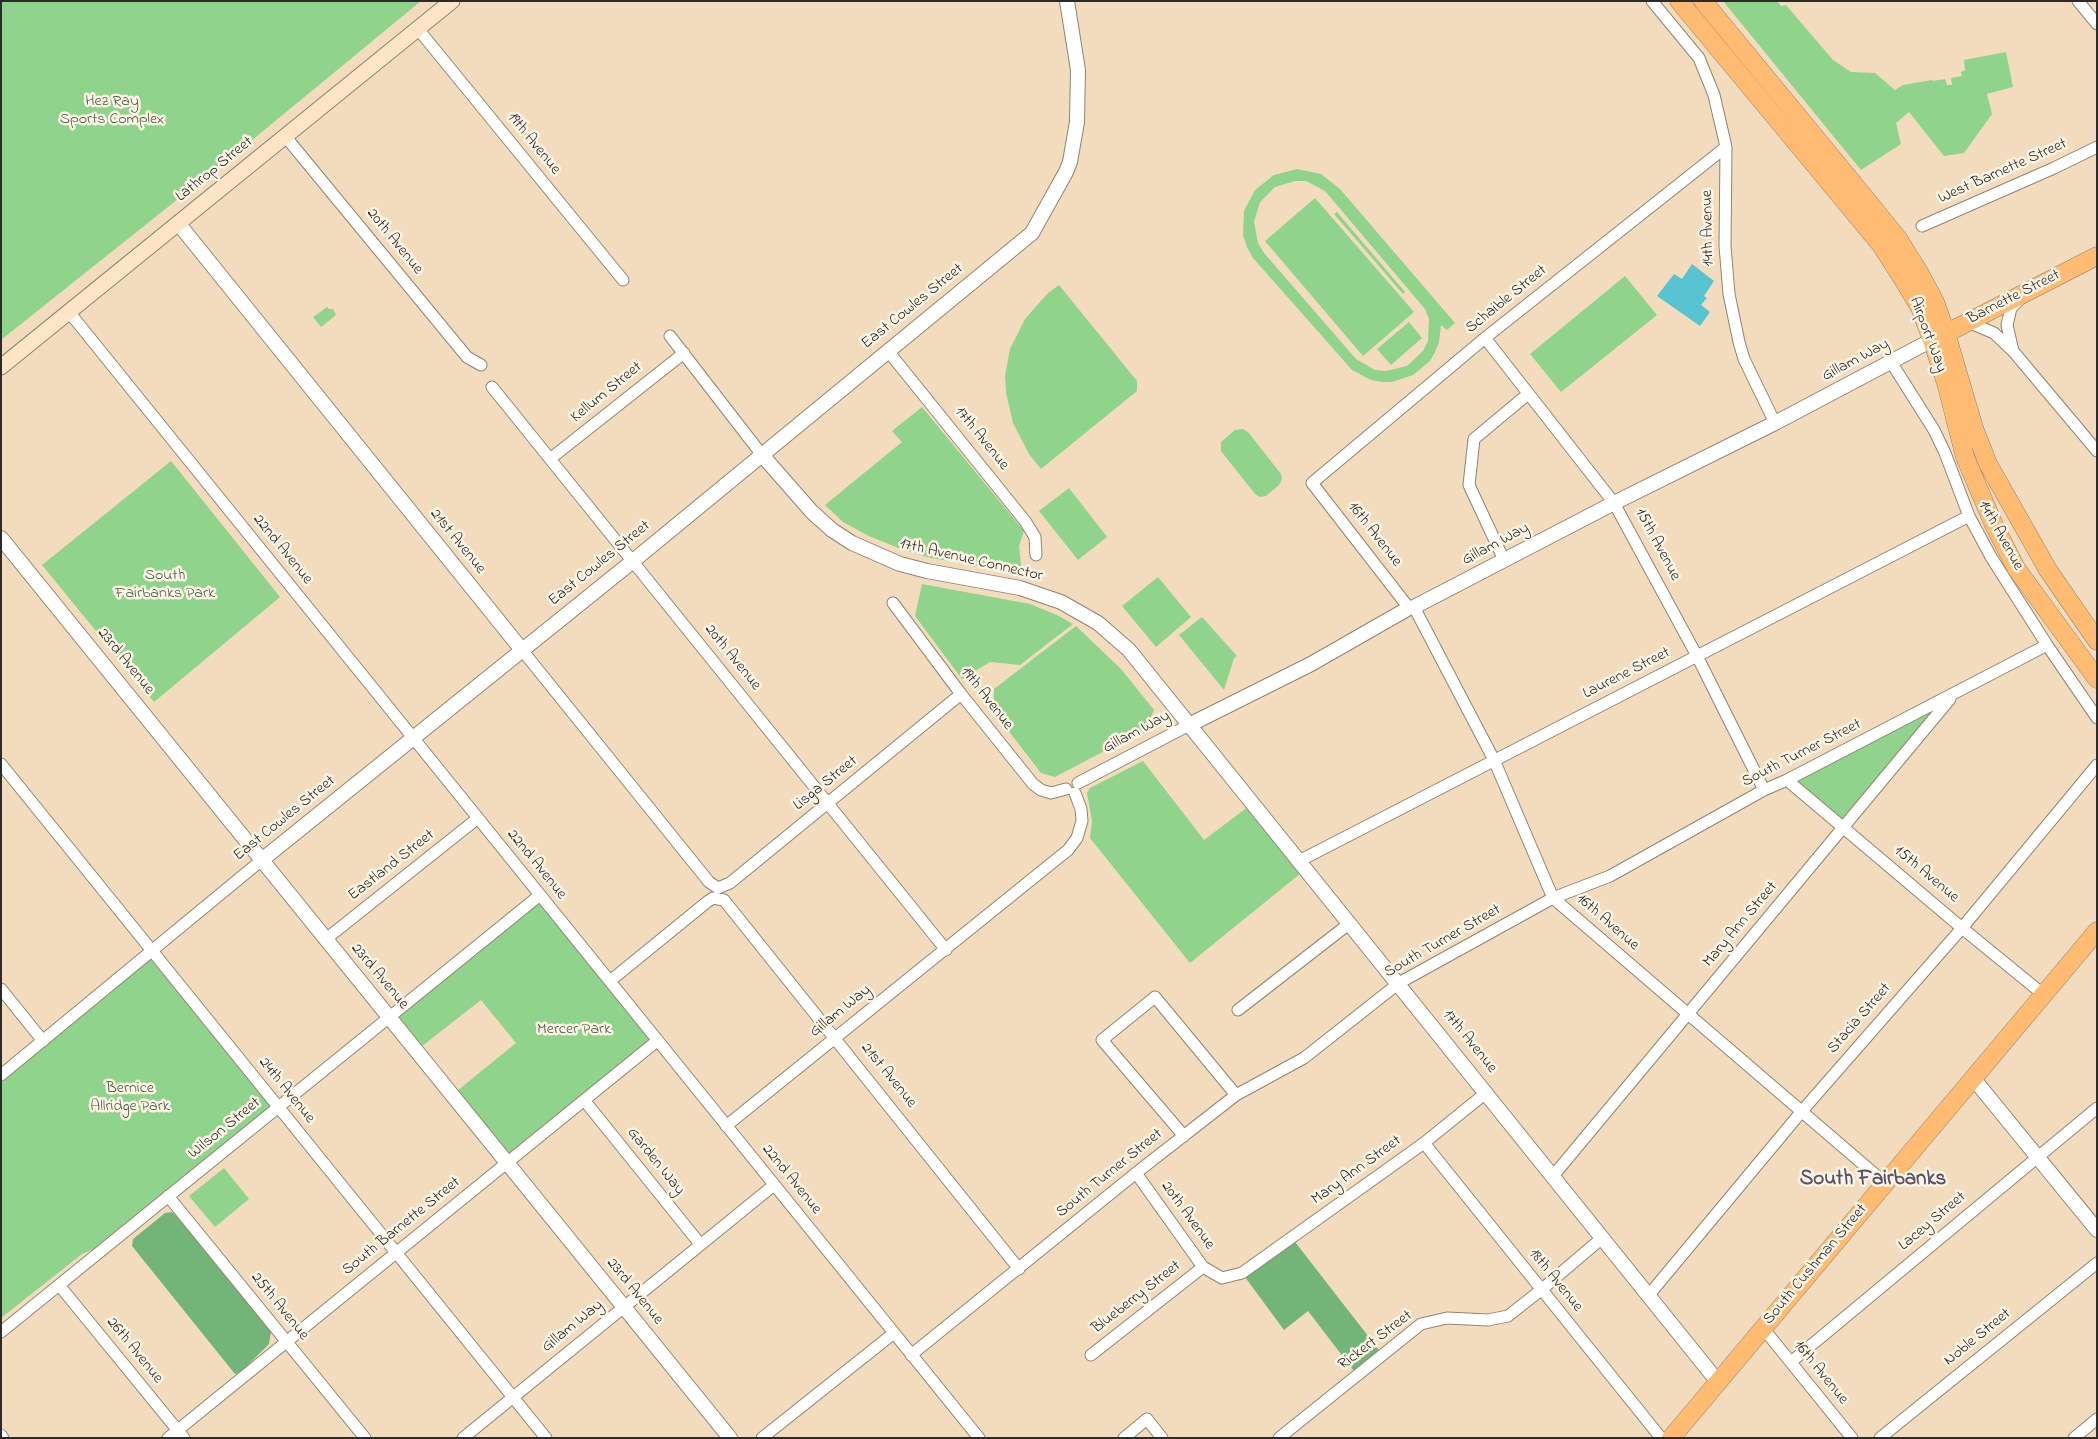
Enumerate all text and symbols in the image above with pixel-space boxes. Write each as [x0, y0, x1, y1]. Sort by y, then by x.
park label: Hez Ray Sports Complex [60, 92, 164, 130]
street label: 19th Avenue [502, 109, 564, 179]
street label: Lathrop Street [172, 133, 258, 207]
street label: West Barnette Street [1936, 135, 2070, 209]
street label: 14th Avenue [1699, 190, 1719, 266]
street label: 20th Avenue [361, 205, 427, 279]
street label: East Cowles Street [858, 260, 968, 354]
street label: Schaible Street [1463, 262, 1551, 338]
street label: Barnette Street [1964, 266, 2064, 330]
street label: Airport Way [1904, 295, 1950, 375]
street label: Gillam Way [1819, 335, 1893, 387]
street label: Kellum Street [567, 358, 647, 428]
street label: 17th Avenue [949, 403, 1013, 475]
street label: 14th Avenue [1973, 498, 2027, 574]
street label: 16th Avenue [1343, 499, 1405, 571]
street label: 21st Avenue [425, 505, 489, 579]
street label: 15th Avenue [1630, 506, 1684, 584]
street label: 22nd Avenue [248, 511, 316, 589]
street label: East Cowles Street [545, 517, 655, 611]
street label: Gillam Way [1459, 519, 1533, 571]
street label: 17th Avenue Connector [898, 535, 1044, 587]
park label: South Fairbanks Park [115, 566, 215, 604]
street label: 20th Avenue [699, 621, 765, 695]
street label: 23rd Avenue [92, 625, 158, 699]
street label: Laurene Street [1580, 644, 1674, 704]
street label: 19th Avenue [955, 664, 1017, 734]
street label: Gillam Way [1100, 707, 1174, 759]
street label: South Turner Street [1739, 716, 1865, 792]
street label: Lisga Street [790, 752, 862, 816]
street label: East Cowles Street [230, 772, 340, 866]
street label: Eastland Street [345, 826, 439, 906]
street label: 22nd Avenue [502, 826, 570, 904]
street label: 15th Avenue [1890, 842, 1962, 908]
street label: Mary Ann Street [1700, 878, 1782, 972]
street label: 16th Avenue [1572, 891, 1642, 955]
street label: South Turner Street [1381, 901, 1505, 983]
street label: 23rd Avenue [346, 940, 412, 1014]
street label: Stacia Street [1824, 980, 1896, 1058]
street label: Gillam Way [806, 981, 876, 1043]
street label: 17th Avenue [1437, 1006, 1501, 1078]
park label: Mercer Park [537, 1020, 611, 1040]
street label: 21st Avenue [856, 1039, 920, 1113]
street label: 24th Avenue [254, 1054, 318, 1128]
park label: Bernice Allridge Park [90, 1079, 170, 1117]
street label: Wilson Street [185, 1094, 265, 1164]
street label: Garden Way [622, 1124, 688, 1200]
street label: South Turner Street [1053, 1125, 1167, 1223]
street label: Mary Ann Street [1308, 1132, 1406, 1210]
street label: 22nd Avenue [757, 1141, 825, 1219]
district label: South Fairbanks [1800, 1168, 1946, 1194]
street label: South Barnette Street [339, 1173, 465, 1281]
street label: 20th Avenue [1156, 1178, 1218, 1254]
street label: Lacey Street [1895, 1188, 1971, 1256]
street label: South Cushman Street [1760, 1201, 1872, 1329]
street label: 18th Avenue [1524, 1245, 1586, 1317]
street label: 23rd Avenue [601, 1255, 667, 1329]
street label: Blueberry Street [1089, 1257, 1185, 1339]
street label: 25th Avenue [246, 1269, 312, 1345]
street label: Gillam Way [538, 1296, 608, 1358]
street label: Noble Street [1941, 1305, 2015, 1371]
street label: Rickert Street [1335, 1307, 1417, 1375]
street label: 26th Avenue [101, 1314, 167, 1388]
street label: 16th Avenue [1788, 1337, 1852, 1409]

